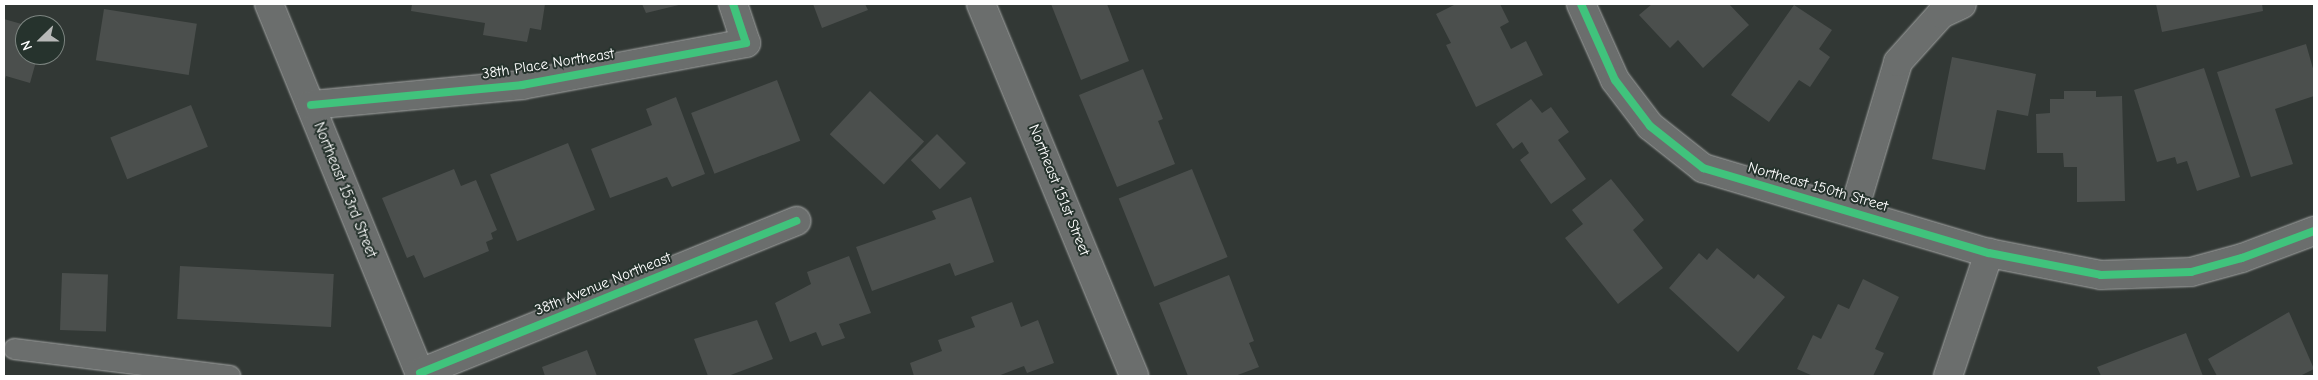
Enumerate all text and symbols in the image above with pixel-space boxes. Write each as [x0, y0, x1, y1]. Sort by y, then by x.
north arrow [15, 15, 65, 65]
text: N [17, 38, 36, 53]
street label: 38th Place Northeast [481, 45, 615, 83]
street label: Northeast 153rd Street [310, 120, 380, 260]
street label: Northeast 151st Street [1024, 122, 1094, 258]
street label: Northeast 150th Street [1746, 158, 1890, 216]
street label: 38th Avenue Northeast [532, 248, 674, 320]

